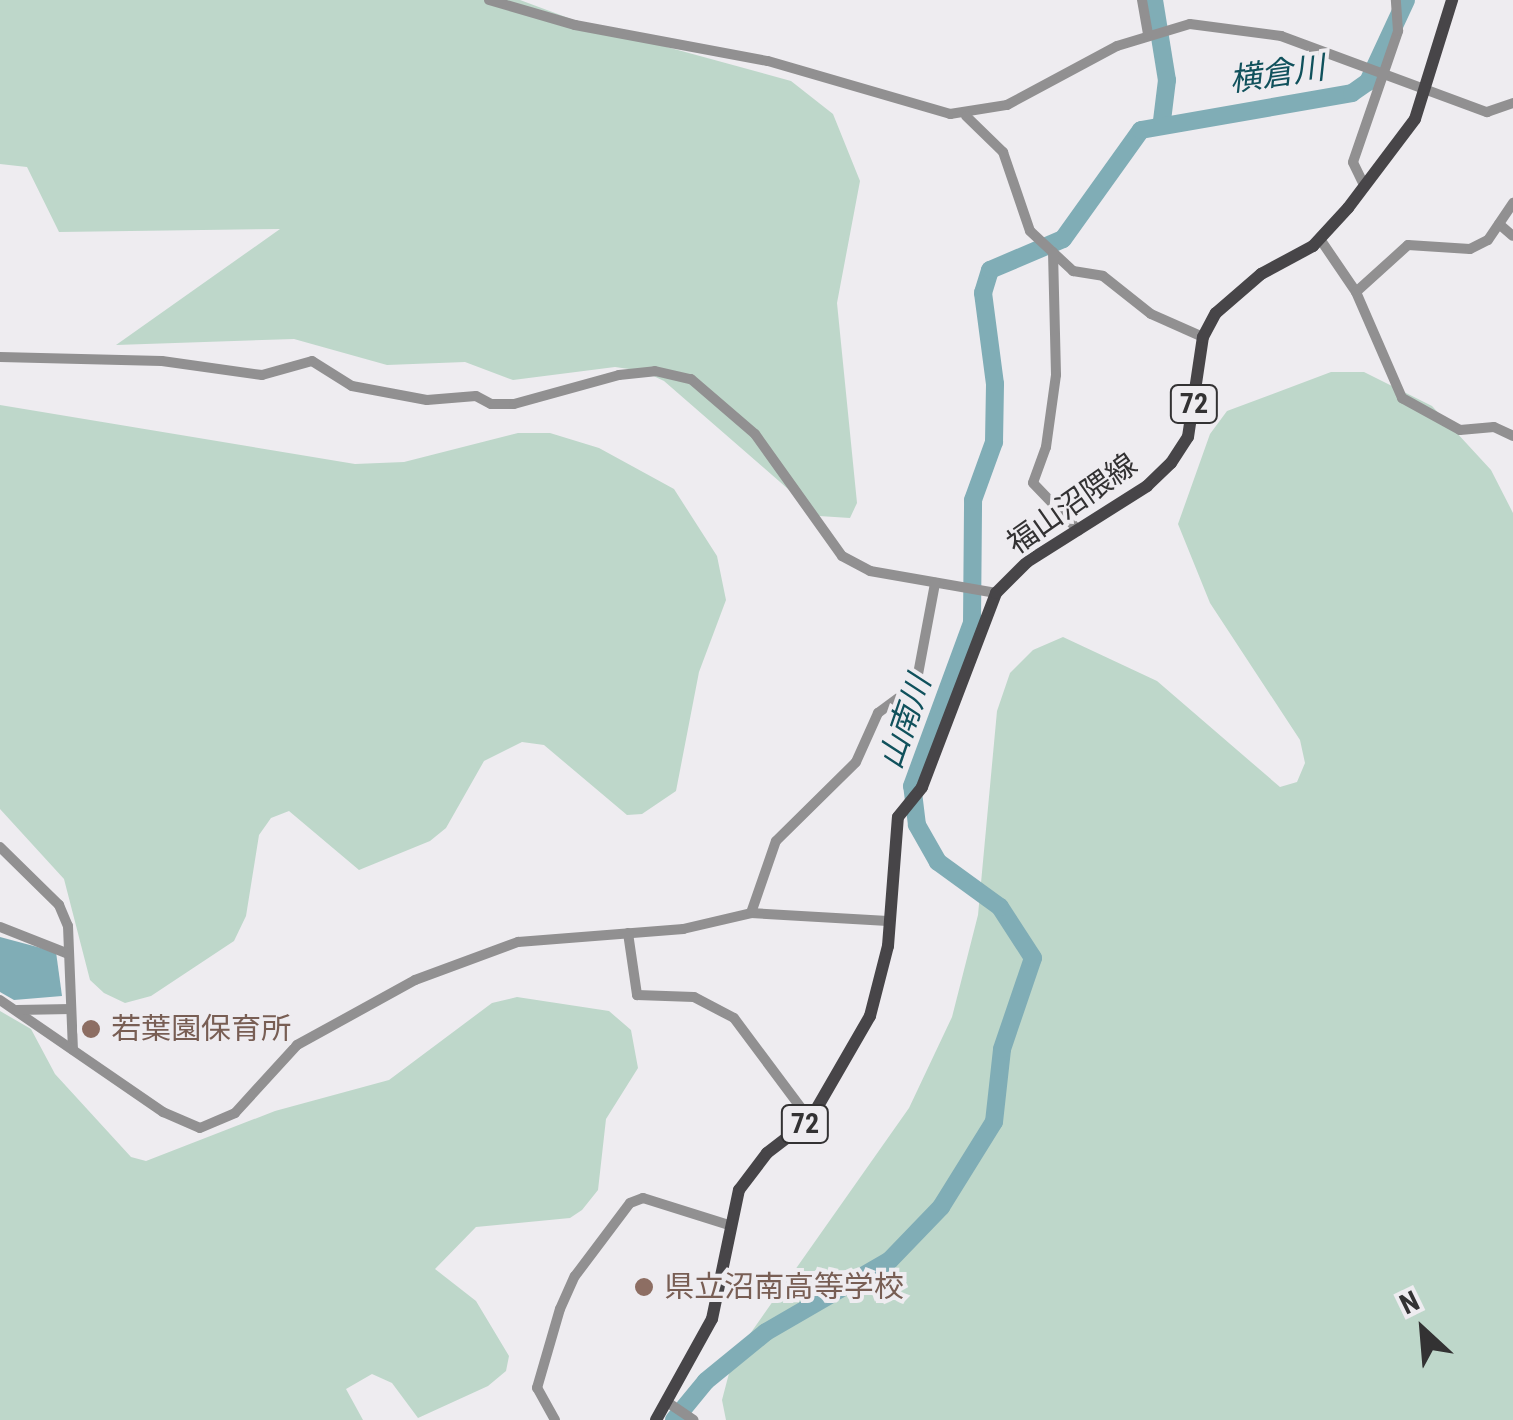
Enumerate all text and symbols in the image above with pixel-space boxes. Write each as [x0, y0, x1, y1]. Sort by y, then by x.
water label: 横倉川 [1227, 48, 1327, 100]
road number: 72 [1169, 381, 1219, 427]
street label: 福山沼隈線 [1000, 446, 1144, 562]
water label: 山南川 [871, 670, 939, 774]
place label: 若葉園保育所 [111, 1011, 291, 1047]
marker: 若葉園保育所 [80, 1018, 102, 1040]
road number: 72 [780, 1101, 830, 1147]
place label: 県立沼南高等学校 [664, 1269, 904, 1305]
marker: 県立沼南高等学校 [633, 1276, 655, 1298]
north arrow [1373, 1280, 1473, 1380]
text: N [1395, 1284, 1425, 1321]

